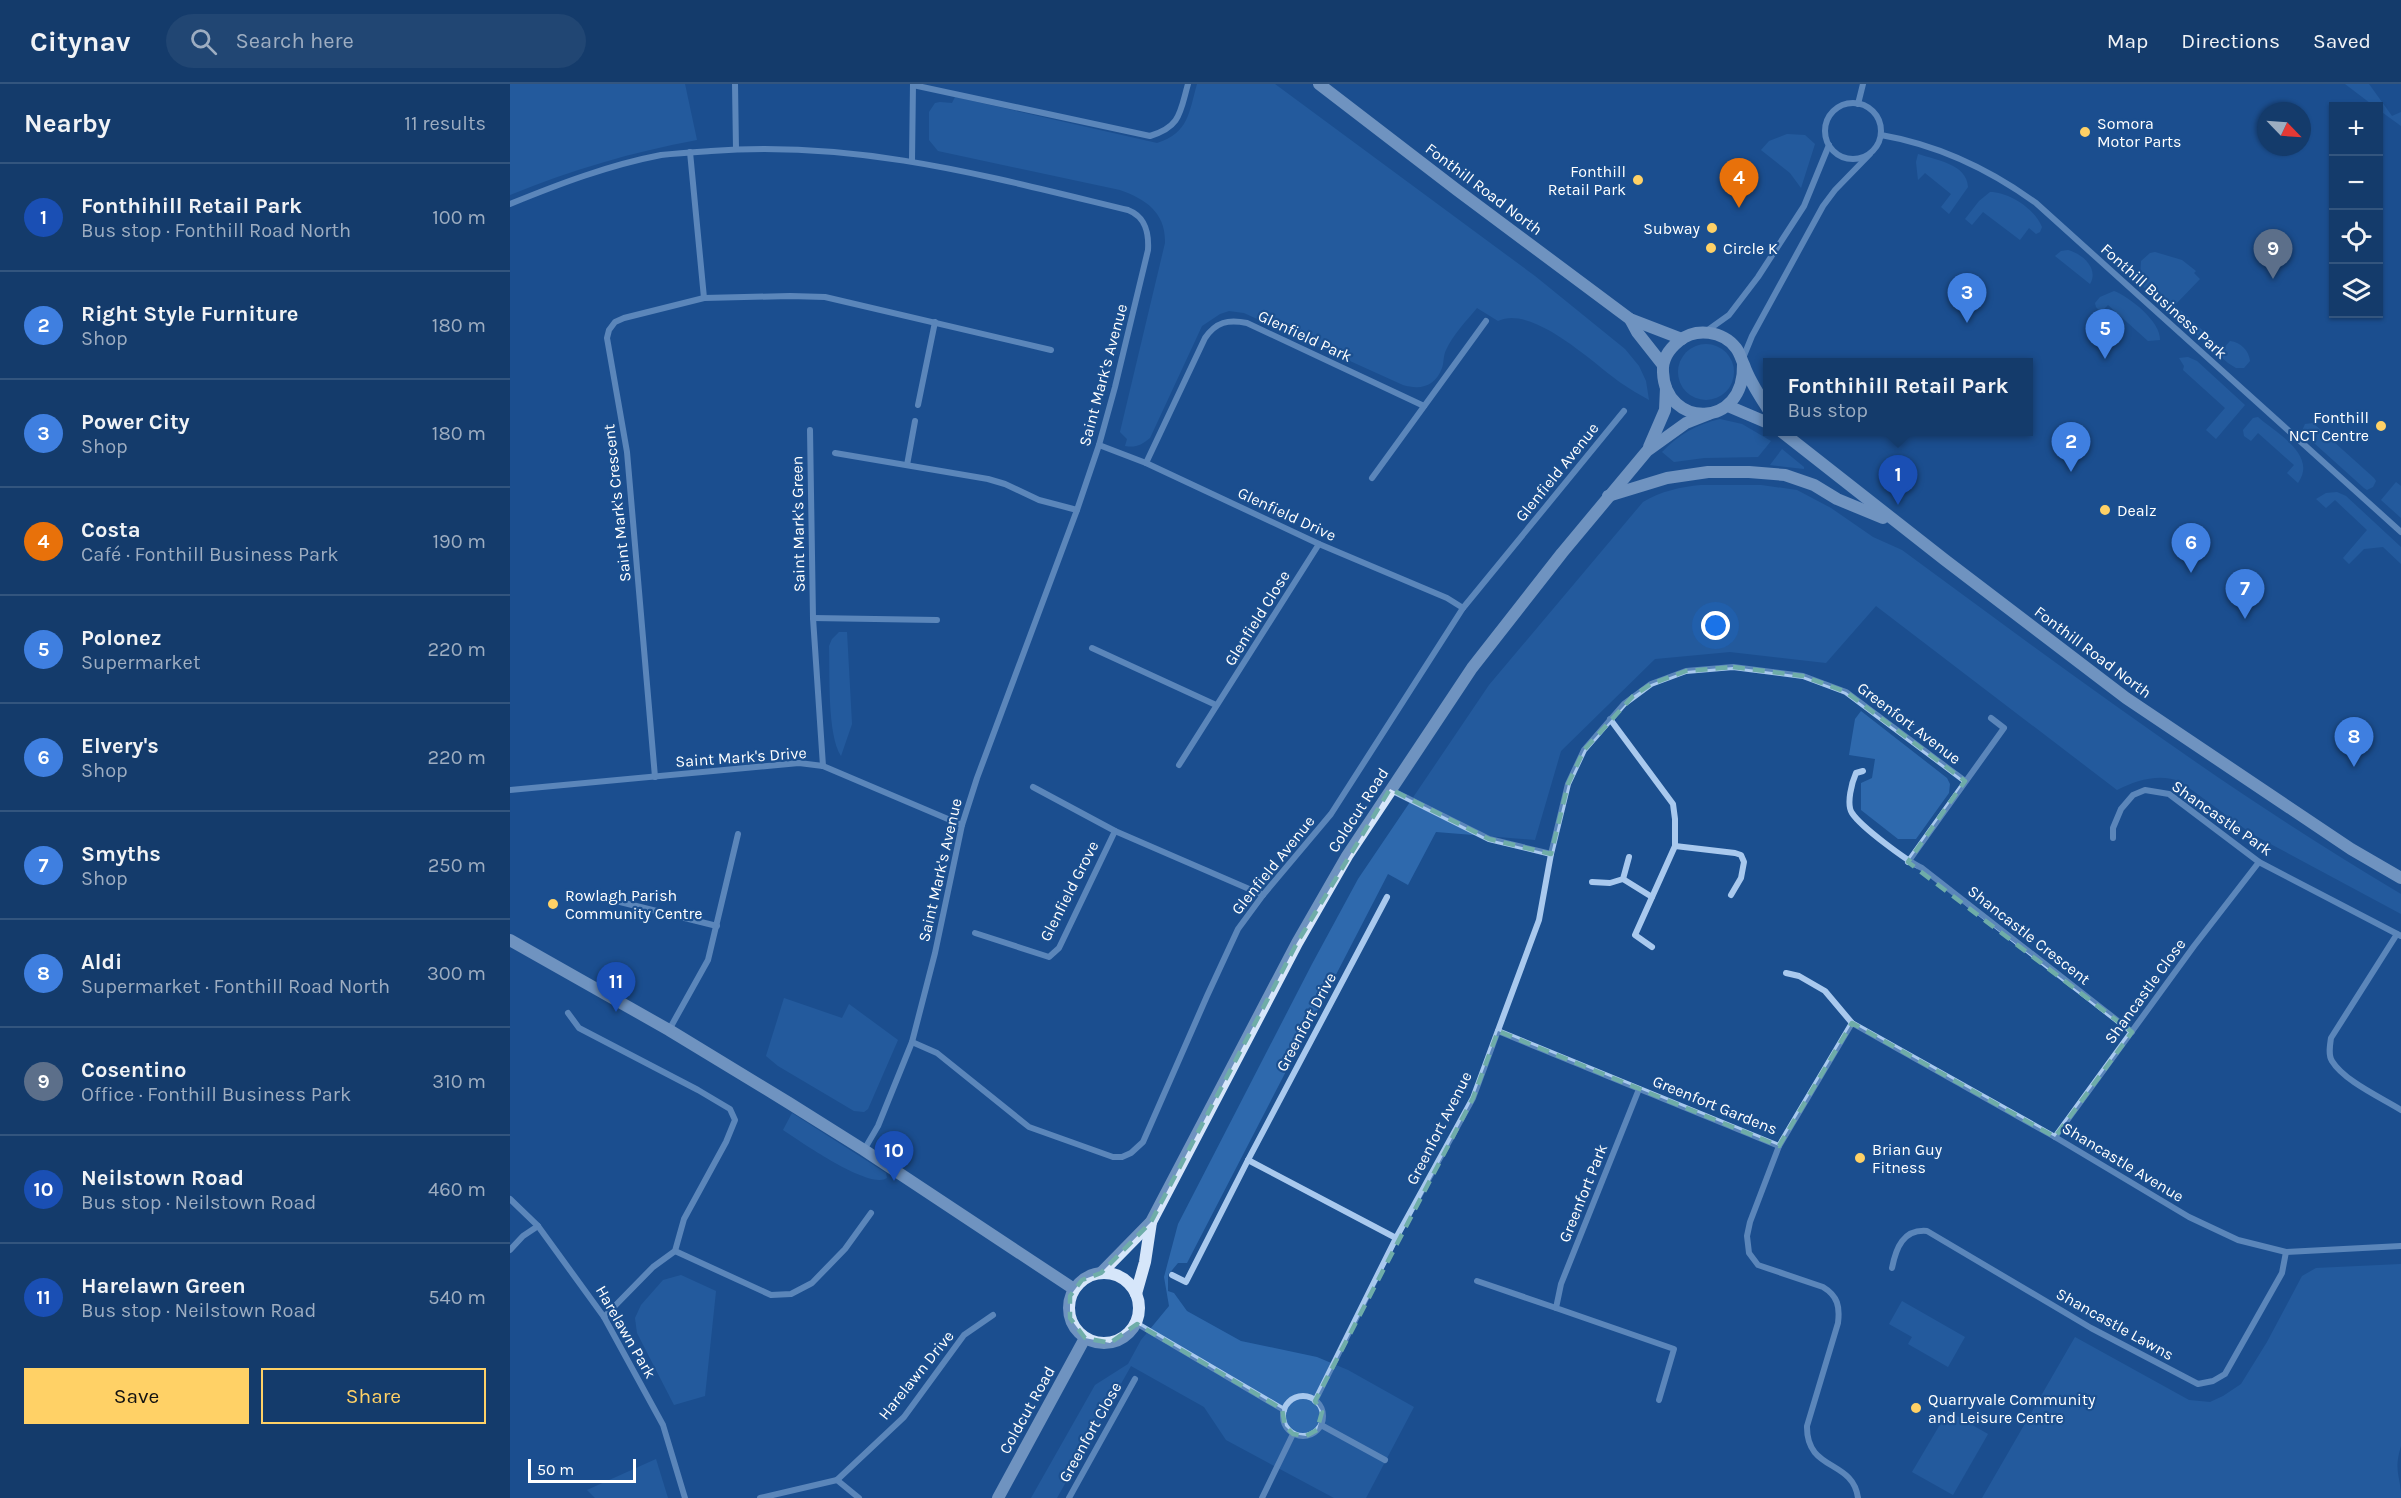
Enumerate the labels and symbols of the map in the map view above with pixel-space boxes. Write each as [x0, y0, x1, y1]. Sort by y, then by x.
north arrow [2257, 102, 2311, 156]
place label: Somora Motor Parts [2097, 114, 2182, 151]
marker: Somora Motor Parts [2078, 125, 2092, 139]
street label: Fonthill Road North [1422, 139, 1546, 239]
pin: 4 [1720, 158, 1758, 208]
place label: Fonthill Retail Park [1548, 162, 1626, 199]
marker: Fonthill Retail Park [1631, 173, 1645, 187]
place label: Subway [1643, 219, 1701, 238]
marker: Subway [1705, 221, 1719, 235]
pin: 9 [2254, 230, 2292, 279]
place label: Circle K [1723, 239, 1778, 258]
street label: Fonthill Business Park [2097, 239, 2231, 363]
marker: Circle K [1704, 241, 1718, 255]
pin: 3 [1948, 274, 1986, 323]
street label: Saint Mark's Avenue [1075, 302, 1131, 448]
street label: Glenfield Park [1255, 306, 1355, 366]
pin: 5 [2086, 310, 2124, 359]
place label: Fonthill NCT Centre [2289, 408, 2369, 445]
street label: Glenfield Avenue [1511, 419, 1603, 525]
marker: Fonthill NCT Centre [2374, 419, 2388, 433]
pin: 2 [2052, 422, 2090, 472]
street label: Saint Mark's Crescent [599, 423, 635, 583]
street label: Saint Mark's Green [787, 456, 809, 592]
pin: 1 [1878, 456, 1918, 505]
street label: Glenfield Drive [1235, 483, 1339, 545]
place label: Dealz [2117, 501, 2157, 520]
marker: Dealz [2098, 503, 2112, 517]
pin: 6 [2172, 524, 2210, 573]
street label: Glenfield Close [1220, 567, 1294, 669]
pin: 7 [2226, 570, 2264, 619]
street label: Fonthill Road North [2031, 602, 2155, 702]
your location [1701, 611, 1730, 640]
street label: Greenfort Avenue [1854, 678, 1964, 768]
pin: 8 [2334, 718, 2374, 767]
street label: Saint Mark's Drive [675, 743, 807, 771]
street label: Coldcut Road [1324, 764, 1392, 856]
street label: Shancastle Park [2168, 776, 2276, 860]
street label: Saint Mark's Avenue [914, 796, 966, 944]
street label: Glenfield Avenue [1227, 812, 1319, 918]
street label: Glenfield Grove [1036, 838, 1102, 944]
street label: Shancastle Crescent [1964, 881, 2094, 989]
place label: Rowlagh Parish Community Centre [565, 886, 703, 923]
marker: Rowlagh Parish Community Centre [546, 897, 560, 911]
street label: Shancastle Close [2100, 935, 2190, 1047]
pin: 11 [596, 962, 636, 1012]
street label: Greenfort Drive [1272, 969, 1340, 1075]
street label: Greenfort Avenue [1402, 1068, 1476, 1188]
street label: Greenfort Gardens [1650, 1071, 1780, 1139]
street label: Shancastle Avenue [2059, 1118, 2187, 1206]
pin: 10 [874, 1132, 914, 1181]
place label: Brian Guy Fitness [1872, 1140, 1943, 1177]
street label: Greenfort Park [1555, 1141, 1611, 1245]
marker: Brian Guy Fitness [1853, 1151, 1867, 1165]
street label: Harelawn Park [592, 1282, 660, 1382]
street label: Shancastle Lawns [2053, 1284, 2177, 1364]
street label: Harelawn Drive [874, 1327, 958, 1423]
street label: Coldcut Road [995, 1363, 1059, 1457]
street label: Greenfort Close [1055, 1379, 1125, 1485]
place label: Quarryvale Community and Leisure Centre [1928, 1390, 2096, 1427]
marker: Quarryvale Community and Leisure Centre [1909, 1401, 1923, 1415]
scale bar [528, 1456, 636, 1484]

